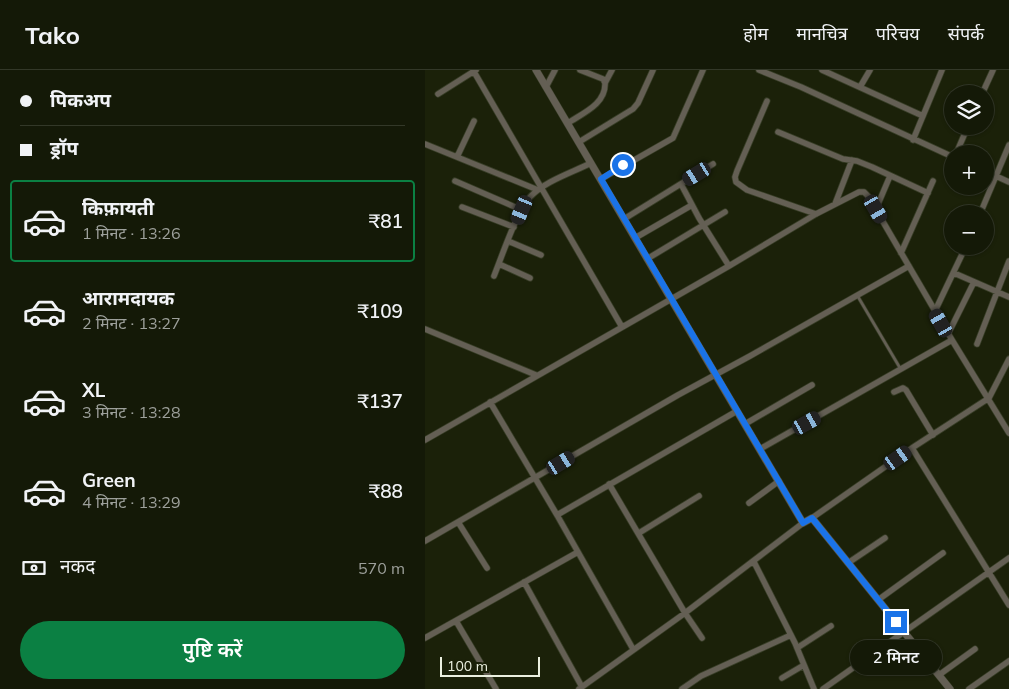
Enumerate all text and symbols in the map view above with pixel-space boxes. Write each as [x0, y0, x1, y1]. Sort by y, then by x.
text: Tako [25, 20, 80, 50]
text: होम [743, 22, 768, 45]
text: मानचित्र [796, 22, 848, 45]
text: परिचय [876, 22, 920, 45]
text: संपर्क [948, 22, 984, 45]
map controls [944, 85, 994, 255]
button: layers [944, 85, 994, 135]
text: पिकअप [50, 88, 111, 112]
text: ड्रॉप [50, 136, 78, 160]
button: + [944, 145, 994, 195]
route start [612, 154, 634, 176]
car [680, 160, 713, 188]
car [862, 192, 889, 226]
car [509, 193, 534, 227]
text: किफ़ायती [82, 196, 154, 220]
icon: car [22, 199, 67, 244]
button: − [944, 205, 994, 255]
text: ₹81 [369, 209, 403, 233]
text: 1 मिनट · 13:26 [82, 223, 181, 243]
text: आरामदायक [82, 286, 174, 310]
icon: car [22, 289, 67, 334]
text: ₹109 [357, 299, 403, 323]
car [927, 306, 954, 340]
text: 2 मिनट · 13:27 [82, 313, 181, 333]
text: XL [82, 378, 105, 402]
icon: car [22, 379, 67, 424]
text: ₹137 [357, 389, 403, 413]
text: 3 मिनट · 13:28 [82, 402, 181, 422]
car [790, 409, 823, 437]
car [881, 443, 914, 473]
car [544, 449, 577, 477]
text: Green [82, 468, 136, 492]
icon: car [22, 469, 67, 514]
text: ₹88 [369, 479, 403, 503]
text: 4 मिनट · 13:29 [82, 492, 181, 512]
icon: cash [20, 554, 48, 582]
text: नकद [60, 554, 95, 578]
text: 570 m [358, 558, 405, 578]
route end [885, 611, 907, 633]
button: पुष्टि करें [20, 621, 405, 679]
callout: 2 मिनट [850, 640, 942, 674]
text: 2 मिनट [873, 647, 919, 667]
scale bar [440, 654, 540, 677]
text: 100 m [447, 657, 488, 675]

